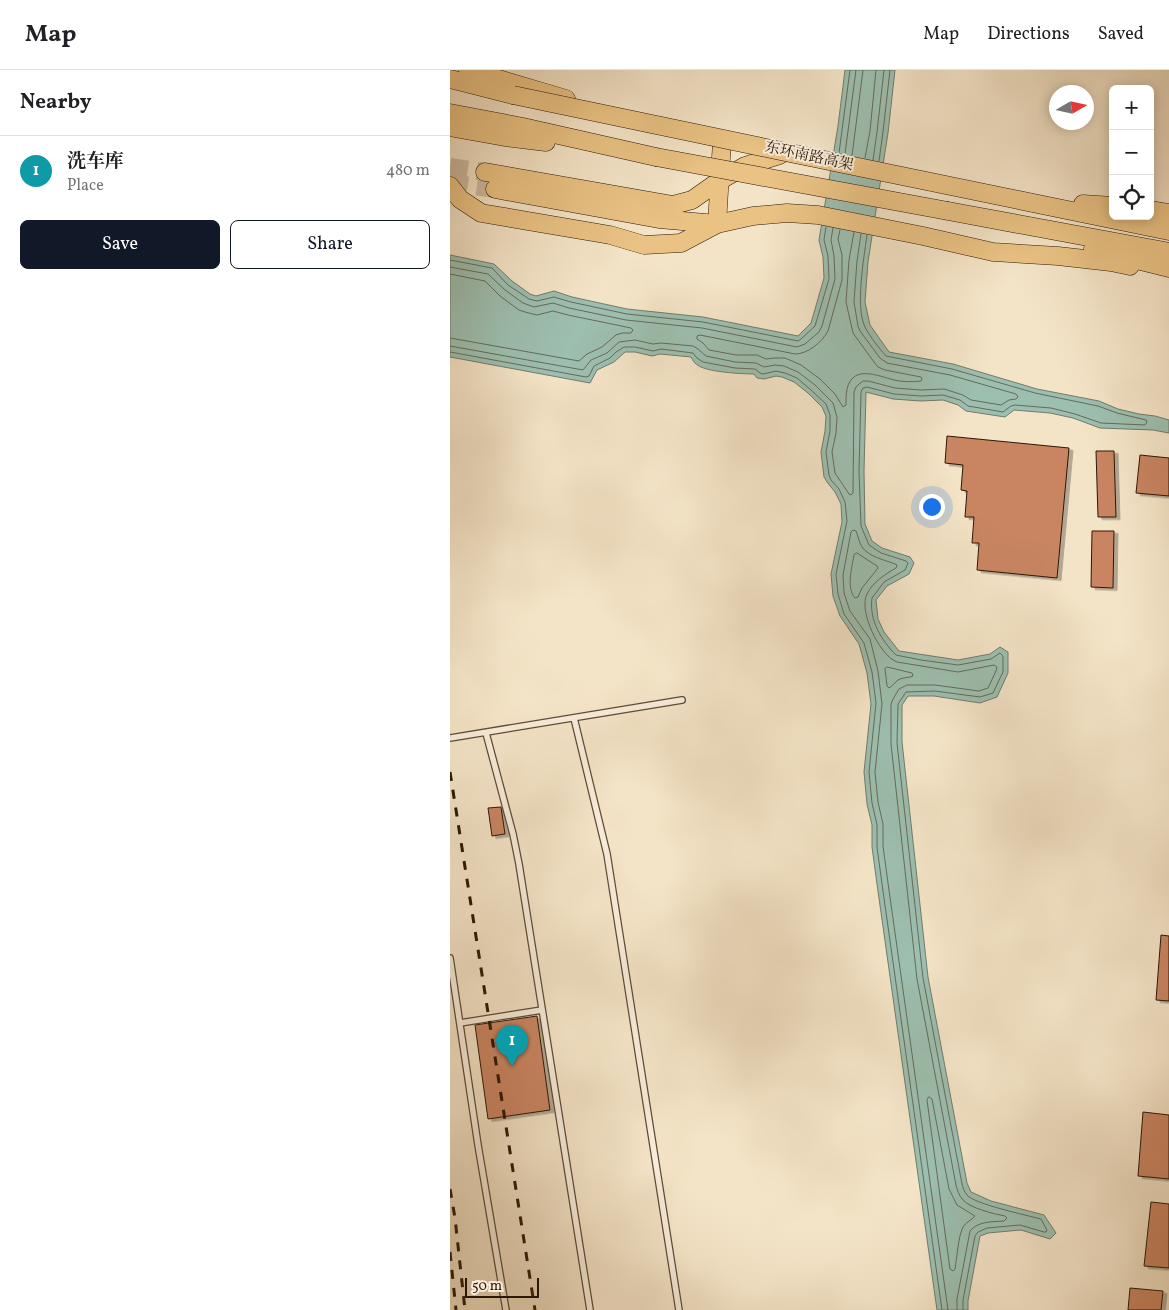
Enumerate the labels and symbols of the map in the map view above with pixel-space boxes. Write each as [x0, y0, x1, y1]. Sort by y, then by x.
north arrow [1049, 85, 1094, 130]
street label: 东环南路高架 [763, 137, 855, 177]
your location [919, 494, 945, 520]
pin: 1 [496, 1025, 528, 1066]
scale bar [465, 1275, 539, 1298]

